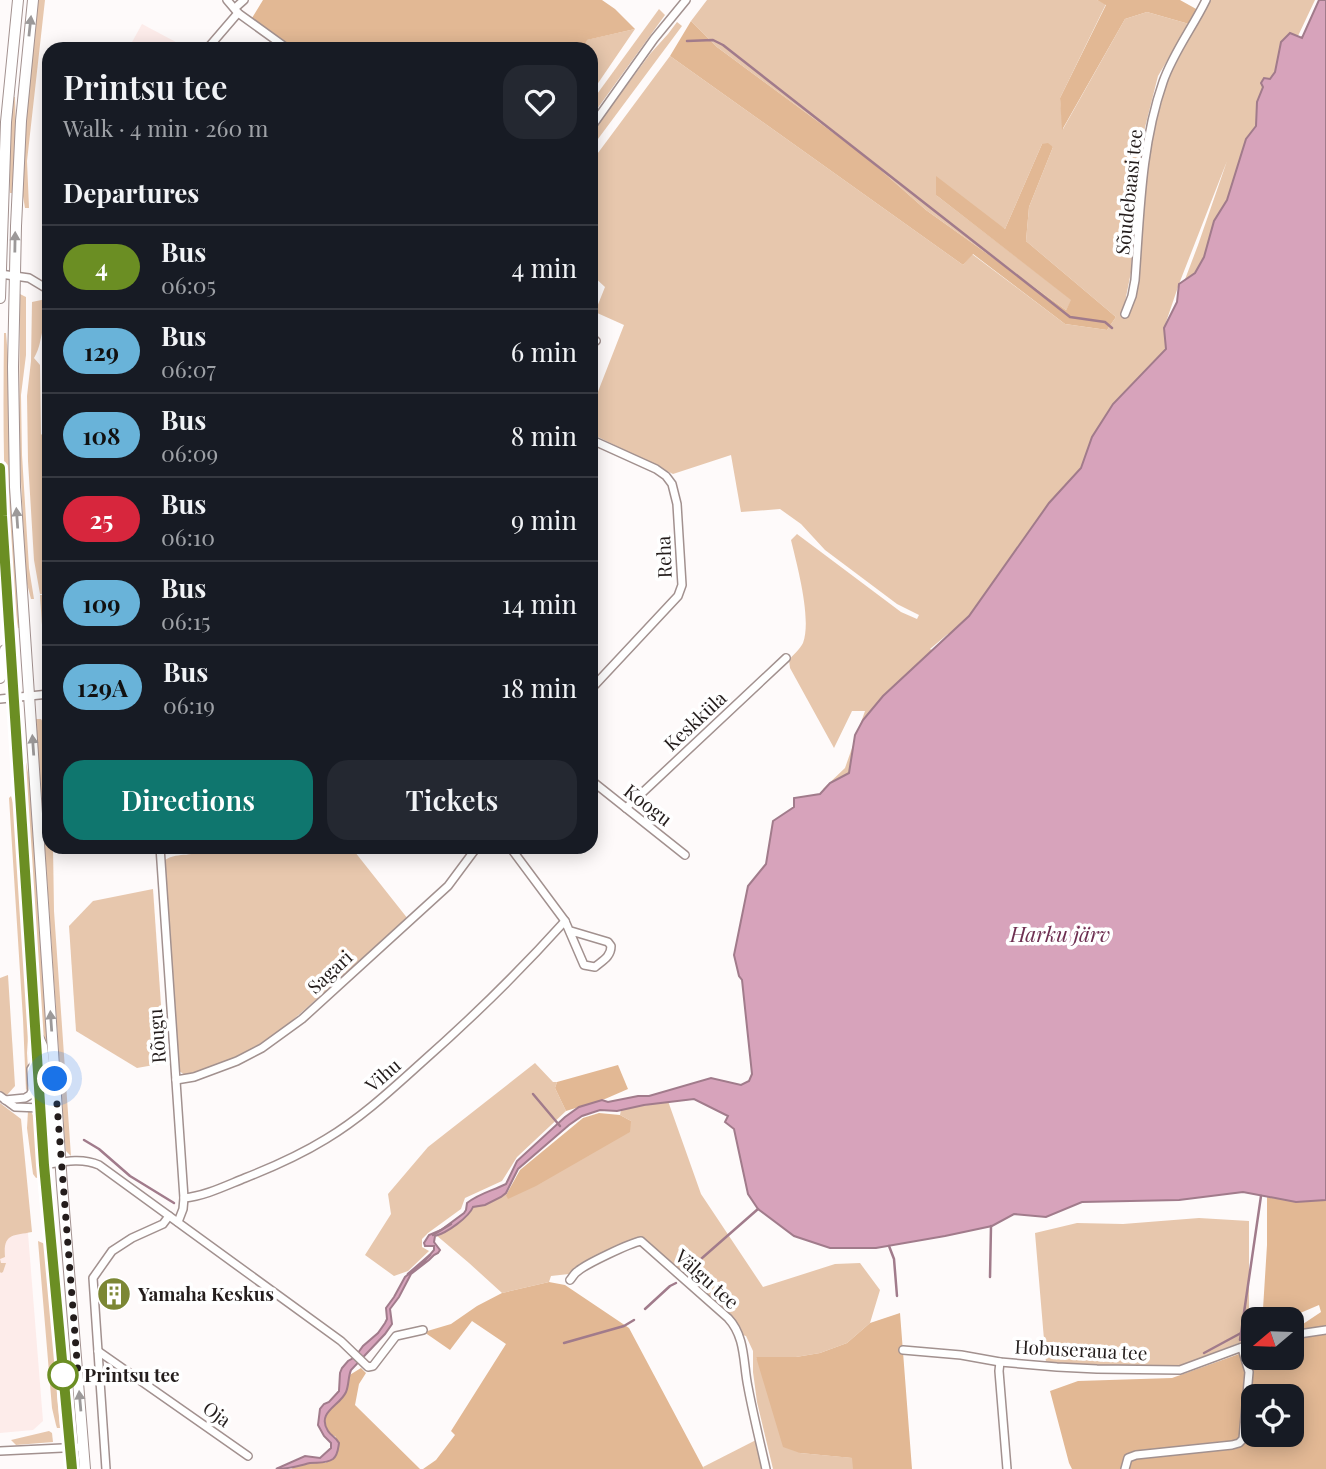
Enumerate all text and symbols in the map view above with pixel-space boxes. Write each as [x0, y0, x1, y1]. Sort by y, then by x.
one-way arrow [25, 15, 36, 37]
text: Printsu tee [63, 64, 228, 108]
button: heart [503, 65, 577, 139]
text: Walk · 4 min · 260 m [63, 112, 268, 143]
street label: Sõudebaasi tee [1108, 128, 1148, 256]
text: Departures [63, 175, 199, 210]
one-way arrow [10, 230, 21, 252]
text: Bus [161, 234, 206, 269]
text: 4 min [511, 250, 577, 285]
text: 4 [95, 251, 108, 283]
text: 06:05 [161, 269, 216, 300]
text: Bus [161, 318, 206, 353]
text: 6 min [511, 334, 577, 369]
text: 129 [84, 335, 119, 367]
text: 06:07 [161, 353, 216, 384]
text: Bus [161, 402, 206, 437]
text: 8 min [511, 418, 577, 453]
text: 108 [82, 419, 121, 451]
text: 06:09 [161, 437, 218, 468]
text: Bus [161, 486, 206, 521]
text: 9 min [511, 502, 577, 537]
text: 25 [90, 503, 113, 535]
one-way arrow [12, 507, 23, 529]
text: 06:10 [161, 521, 215, 552]
street label: Reha [649, 535, 677, 579]
text: Bus [161, 570, 206, 605]
text: 14 min [502, 586, 577, 621]
text: 109 [83, 587, 120, 619]
text: 06:15 [161, 605, 211, 636]
text: Bus [163, 654, 208, 689]
text: 18 min [501, 670, 577, 705]
text: 129A [77, 671, 128, 703]
street label: Keskküla [657, 684, 732, 756]
text: 06:19 [163, 689, 215, 720]
one-way arrow [27, 734, 38, 756]
button: Directions [63, 760, 313, 840]
button: Tickets [327, 760, 577, 840]
street label: Koogu [619, 777, 678, 831]
water label: Harku järv [1009, 919, 1110, 947]
street label: Sagari [301, 943, 358, 999]
street label: Rõugu [141, 1008, 171, 1064]
one-way arrow [46, 1010, 57, 1032]
street label: Vihu [358, 1052, 406, 1098]
your location [37, 1061, 72, 1096]
street label: Välgu tee [669, 1242, 745, 1314]
building icon: Yamaha Keskus [95, 1275, 133, 1313]
place label: Yamaha Keskus [137, 1280, 274, 1306]
north arrow [1241, 1307, 1304, 1370]
map controls [1241, 1307, 1304, 1447]
street label: Hobuseraua tee [1014, 1333, 1148, 1365]
marker: Printsu tee [48, 1360, 78, 1390]
place label: Printsu tee [84, 1361, 180, 1387]
button: locate [1241, 1384, 1304, 1447]
one-way arrow [74, 1390, 85, 1412]
street label: Oja [198, 1394, 237, 1432]

